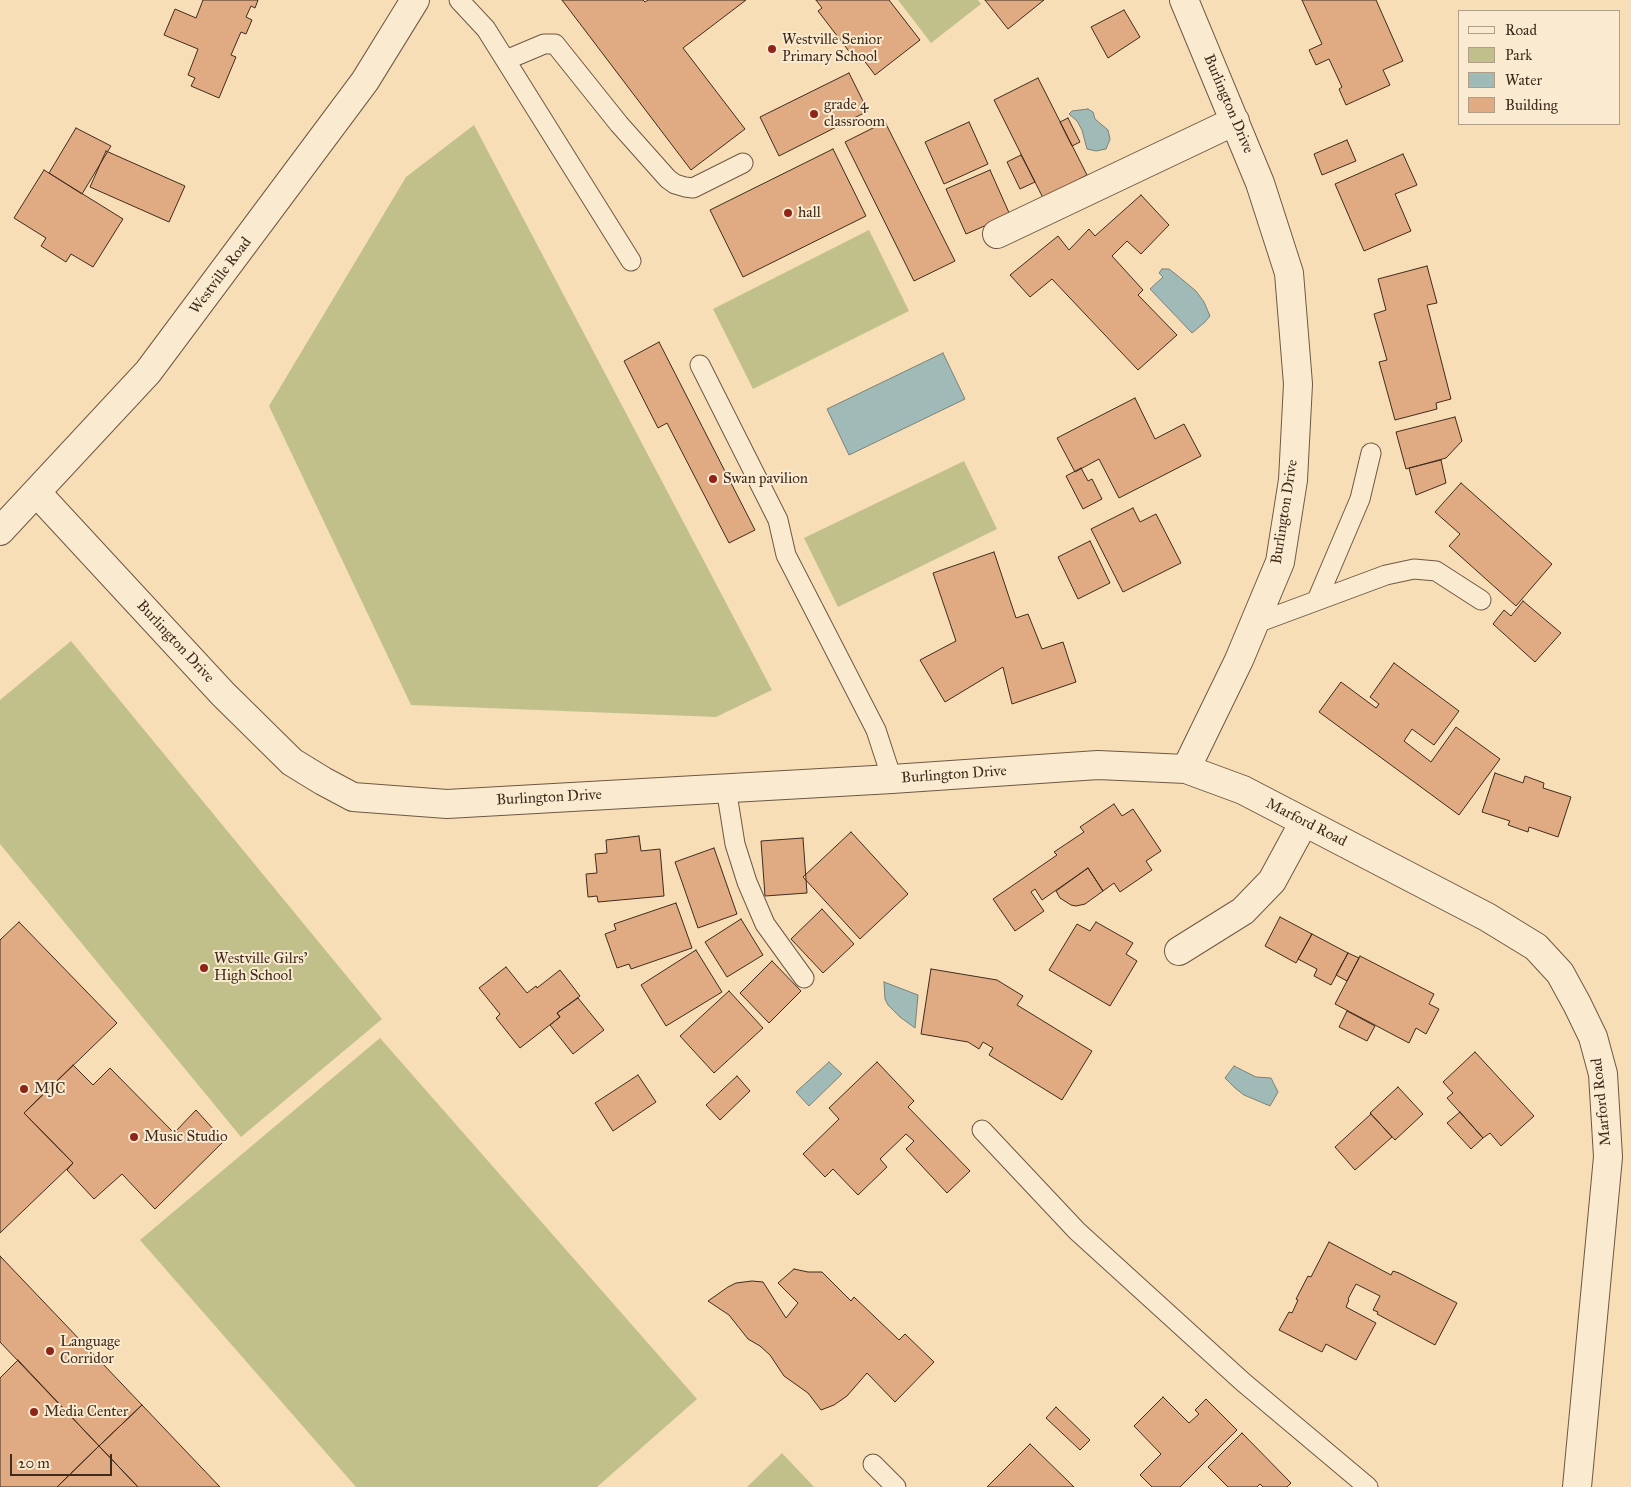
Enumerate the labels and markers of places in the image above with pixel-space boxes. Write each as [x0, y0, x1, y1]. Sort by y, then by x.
place label: Westville Senior Primary School [782, 31, 882, 66]
marker: Westville Senior Primary School [766, 43, 778, 55]
place label: grade 4 classroom [824, 96, 885, 131]
marker: grade 4 classroom [808, 108, 820, 120]
place label: hall [798, 204, 821, 222]
marker: hall [782, 207, 794, 219]
place label: Swan pavilion [723, 470, 808, 488]
marker: Swan pavilion [707, 473, 719, 485]
place label: Westville Gilrs' High School [214, 950, 308, 985]
marker: Westville Gilrs' High School [198, 962, 210, 974]
place label: MJC [34, 1080, 66, 1098]
marker: MJC [18, 1083, 30, 1095]
place label: Music Studio [144, 1128, 228, 1146]
marker: Music Studio [128, 1131, 140, 1143]
place label: Language Corridor [60, 1333, 120, 1368]
marker: Language Corridor [44, 1345, 56, 1357]
place label: Media Center [44, 1403, 128, 1421]
marker: Media Center [28, 1406, 40, 1418]

